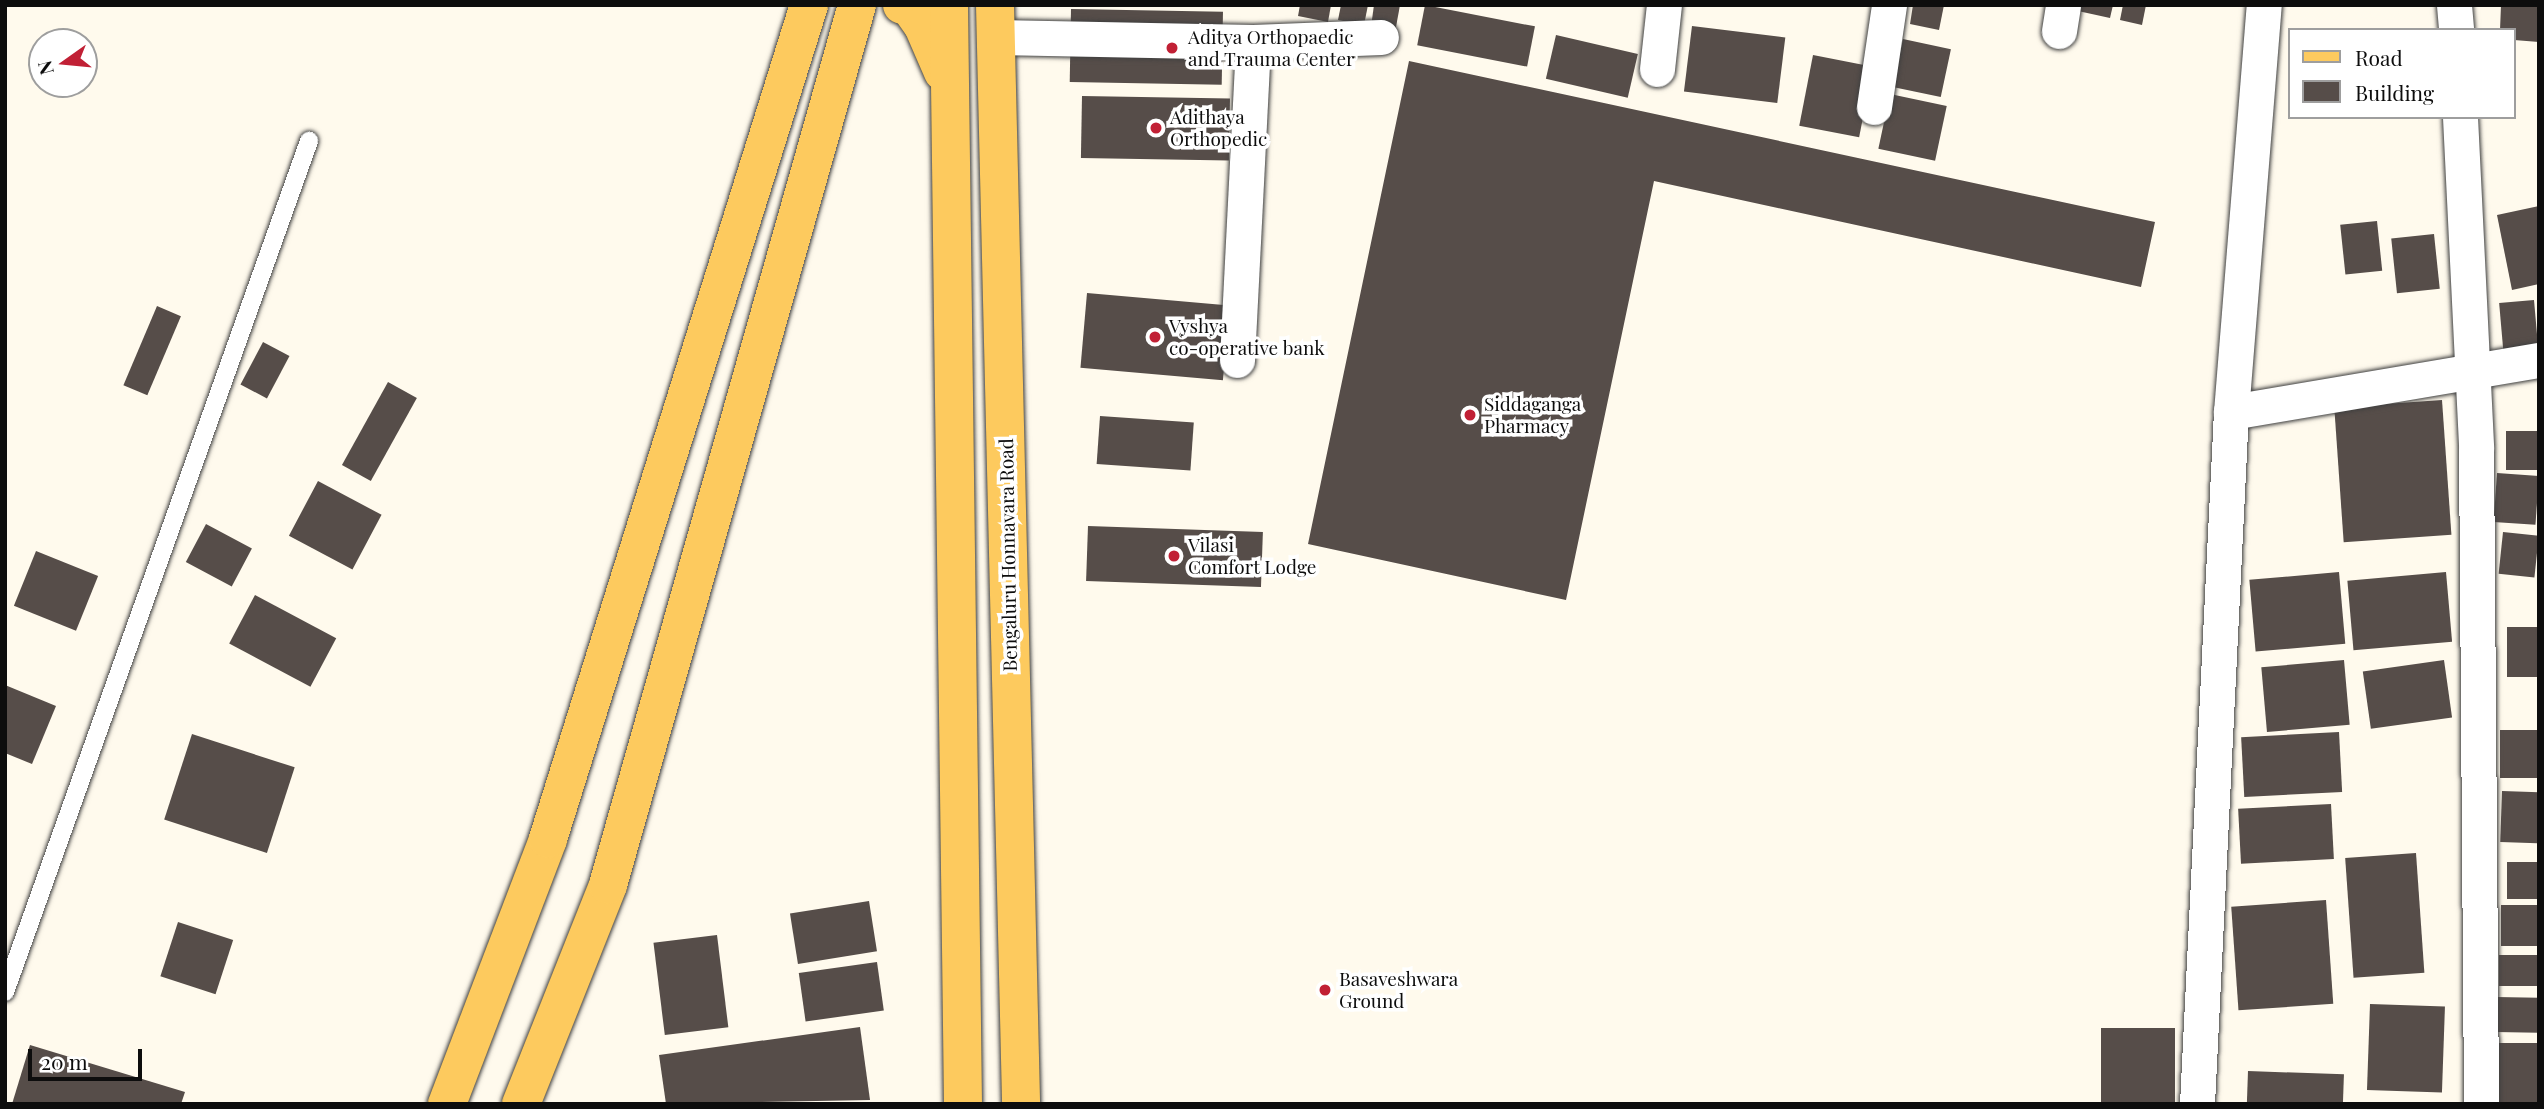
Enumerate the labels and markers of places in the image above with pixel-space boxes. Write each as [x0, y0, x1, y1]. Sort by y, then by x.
place label: Aditya Orthopaedic and Trauma Center [1188, 26, 1355, 70]
marker: Aditya Orthopaedic and Trauma Center [1162, 38, 1182, 58]
place label: Adithaya Orthopedic [1170, 106, 1267, 150]
marker: Adithaya Orthopedic [1148, 120, 1164, 136]
place label: Vyshya co-operative bank [1169, 315, 1325, 359]
marker: Vyshya co-operative bank [1147, 329, 1163, 345]
place label: Siddaganga Pharmacy [1484, 393, 1581, 437]
marker: Siddaganga Pharmacy [1462, 407, 1478, 423]
place label: Vilasi Comfort Lodge [1188, 534, 1317, 578]
marker: Vilasi Comfort Lodge [1166, 548, 1182, 564]
place label: Basaveshwara Ground [1339, 968, 1458, 1012]
marker: Basaveshwara Ground [1317, 982, 1333, 998]

